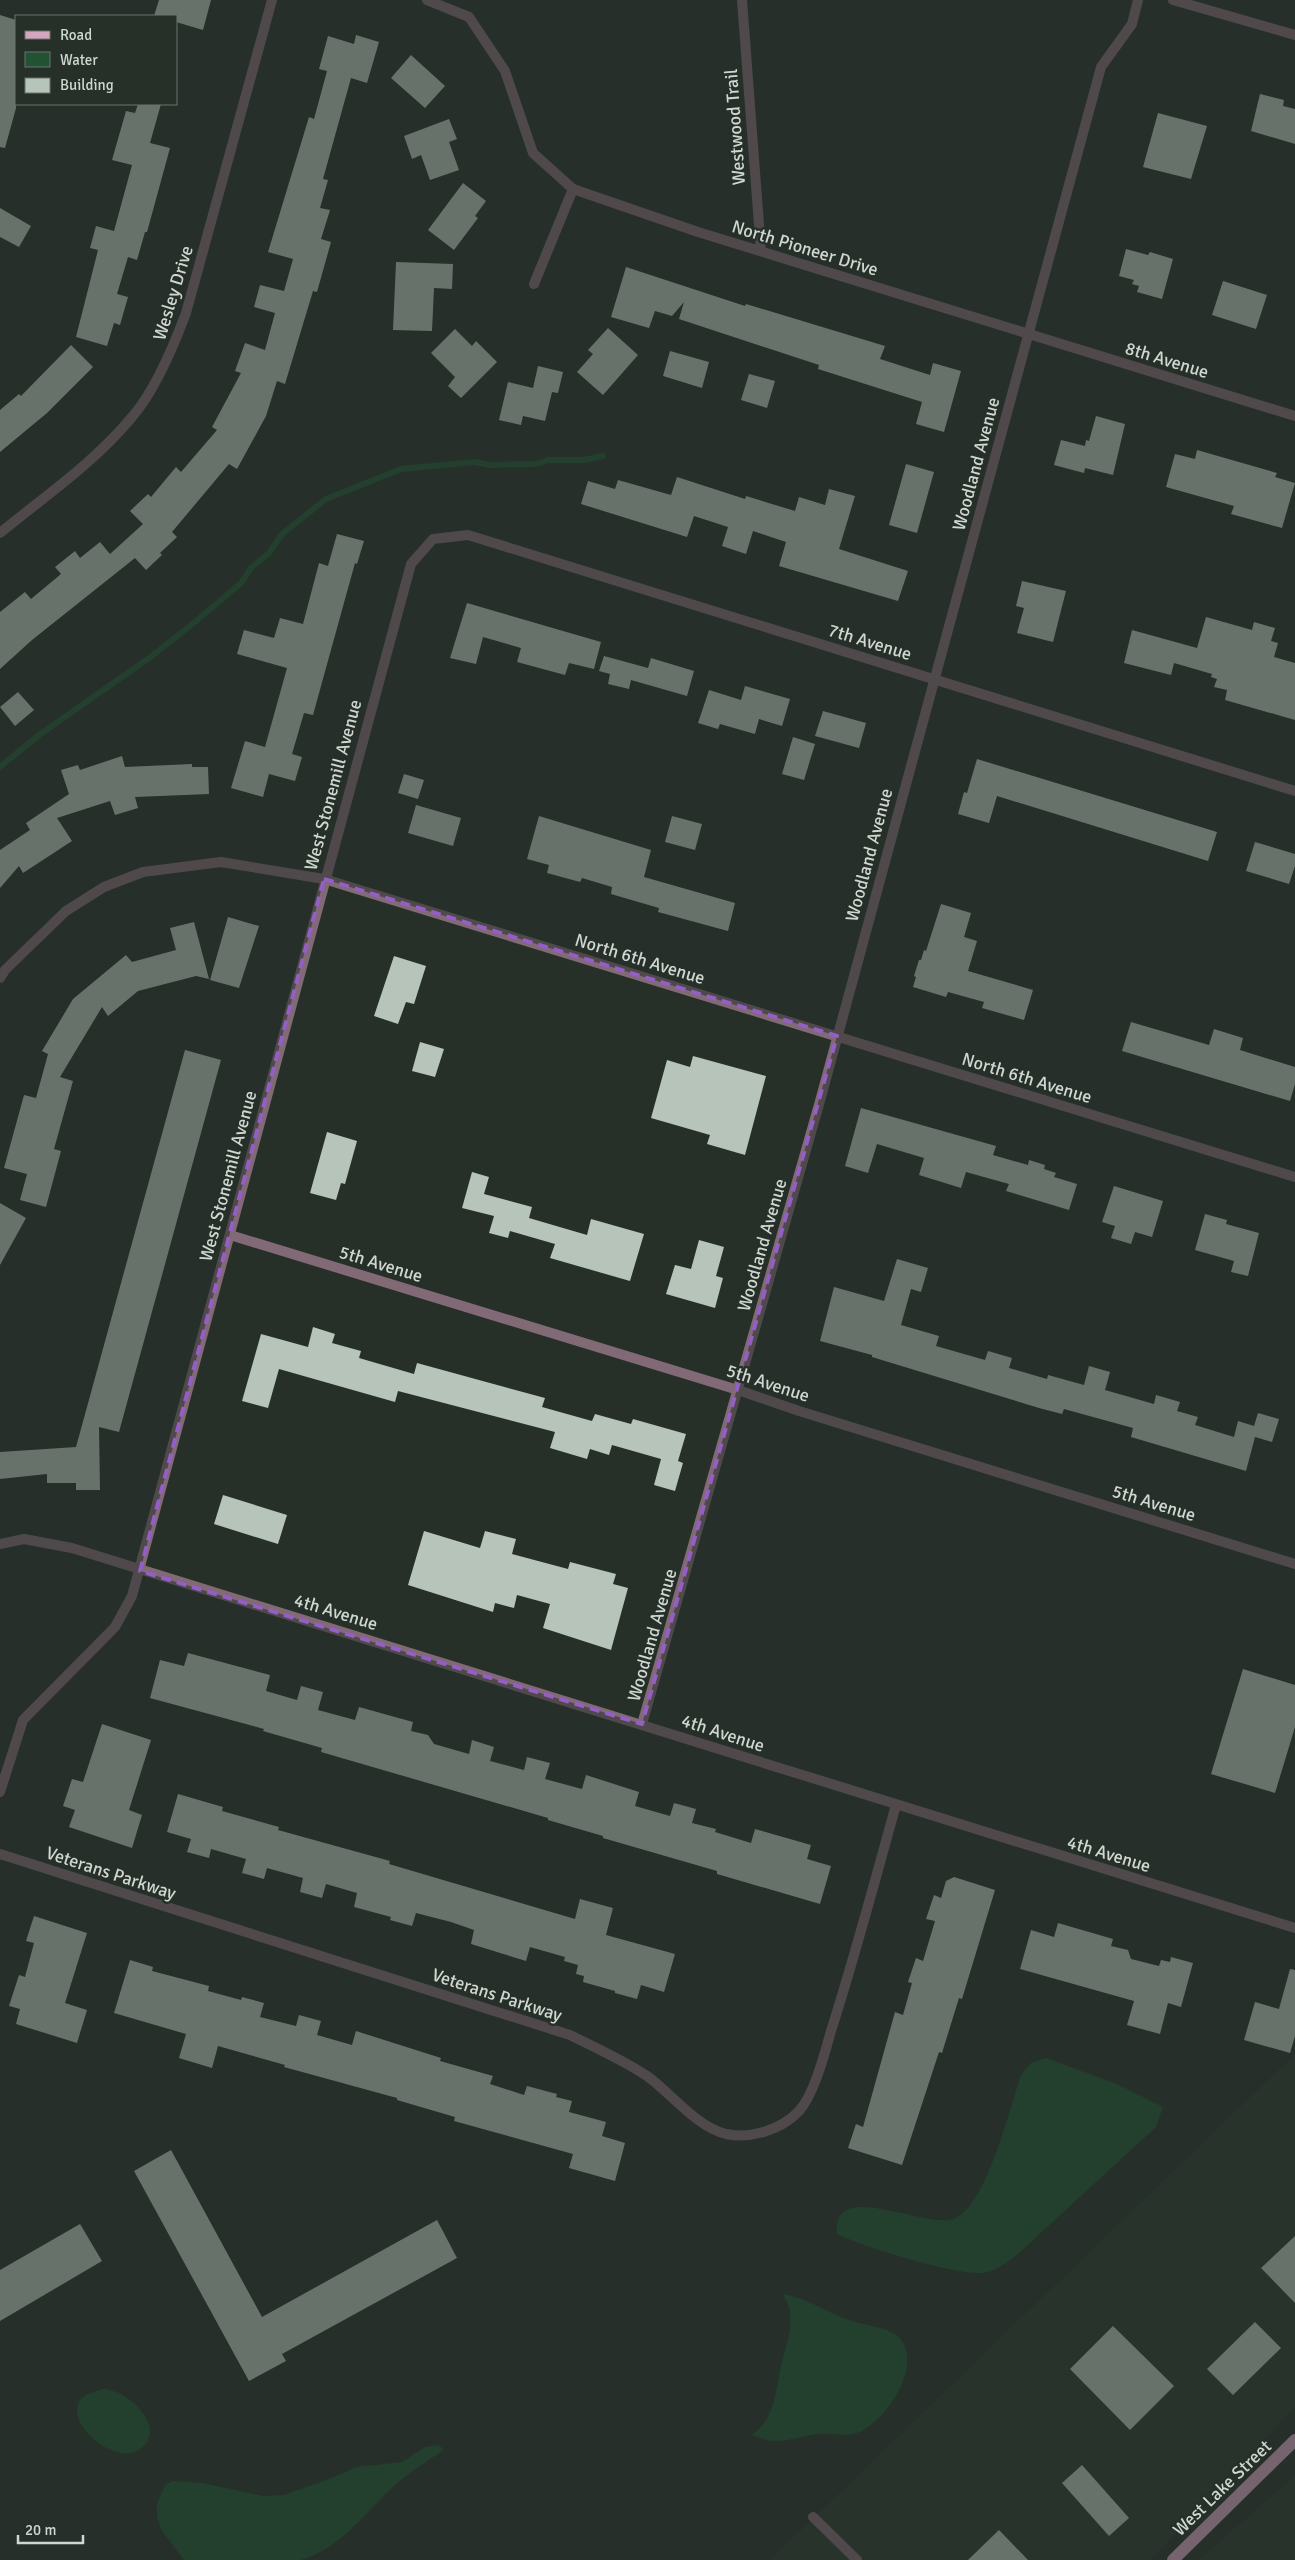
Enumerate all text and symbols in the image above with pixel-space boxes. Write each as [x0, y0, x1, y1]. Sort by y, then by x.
legend [15, 15, 178, 105]
text: Road [60, 26, 92, 44]
text: Water [60, 51, 98, 69]
street label: Westwood Trail [720, 68, 750, 186]
text: Building [60, 76, 114, 94]
street label: North Pioneer Drive [729, 215, 881, 281]
street label: Wesley Drive [148, 243, 198, 343]
street label: 8th Avenue [1123, 337, 1211, 383]
street label: Woodland Avenue [948, 395, 1004, 533]
street label: 7th Avenue [826, 619, 914, 665]
street label: West Stonemill Avenue [300, 697, 366, 873]
street label: Woodland Avenue [841, 786, 897, 924]
street label: North 6th Avenue [572, 929, 708, 989]
street label: North 6th Avenue [959, 1048, 1095, 1108]
street label: West Stonemill Avenue [195, 1088, 261, 1264]
street label: Woodland Avenue [733, 1176, 791, 1314]
street label: 5th Avenue [337, 1241, 425, 1287]
street label: 5th Avenue [724, 1359, 812, 1407]
street label: 5th Avenue [1110, 1480, 1198, 1526]
street label: Woodland Avenue [623, 1566, 681, 1704]
street label: 4th Avenue [292, 1589, 380, 1635]
street label: 4th Avenue [679, 1709, 767, 1757]
street label: 4th Avenue [1065, 1831, 1153, 1877]
street label: Veterans Parkway [43, 1842, 179, 1905]
street label: Veterans Parkway [429, 1964, 565, 2027]
street label: West Lake Street [1168, 2435, 1276, 2541]
scale bar [18, 2512, 82, 2544]
text: 20 m [25, 2521, 56, 2539]

